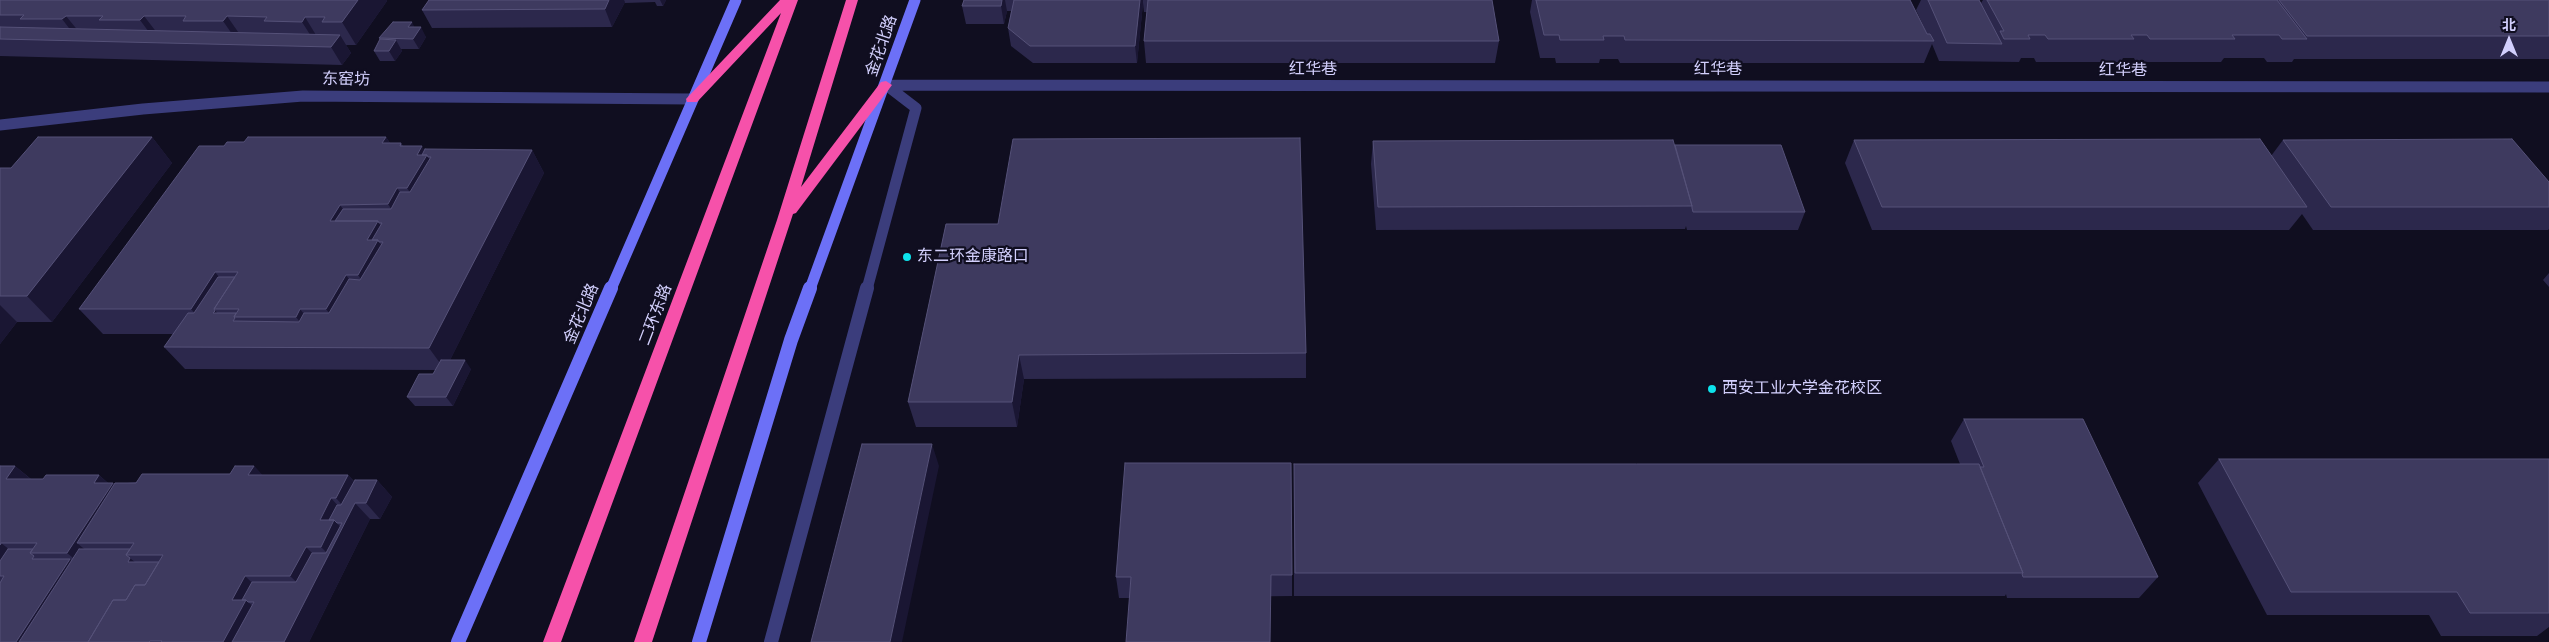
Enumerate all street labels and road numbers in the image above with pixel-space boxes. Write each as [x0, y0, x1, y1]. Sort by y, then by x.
street label: 金花北路 [863, 13, 901, 79]
street label: 红华巷 [1289, 60, 1337, 80]
street label: 红华巷 [1694, 60, 1742, 80]
street label: 红华巷 [2099, 61, 2147, 81]
street label: 东窑坊 [322, 70, 370, 90]
street label: 金花北路 [561, 281, 603, 347]
street label: 二环东路 [636, 282, 676, 348]

